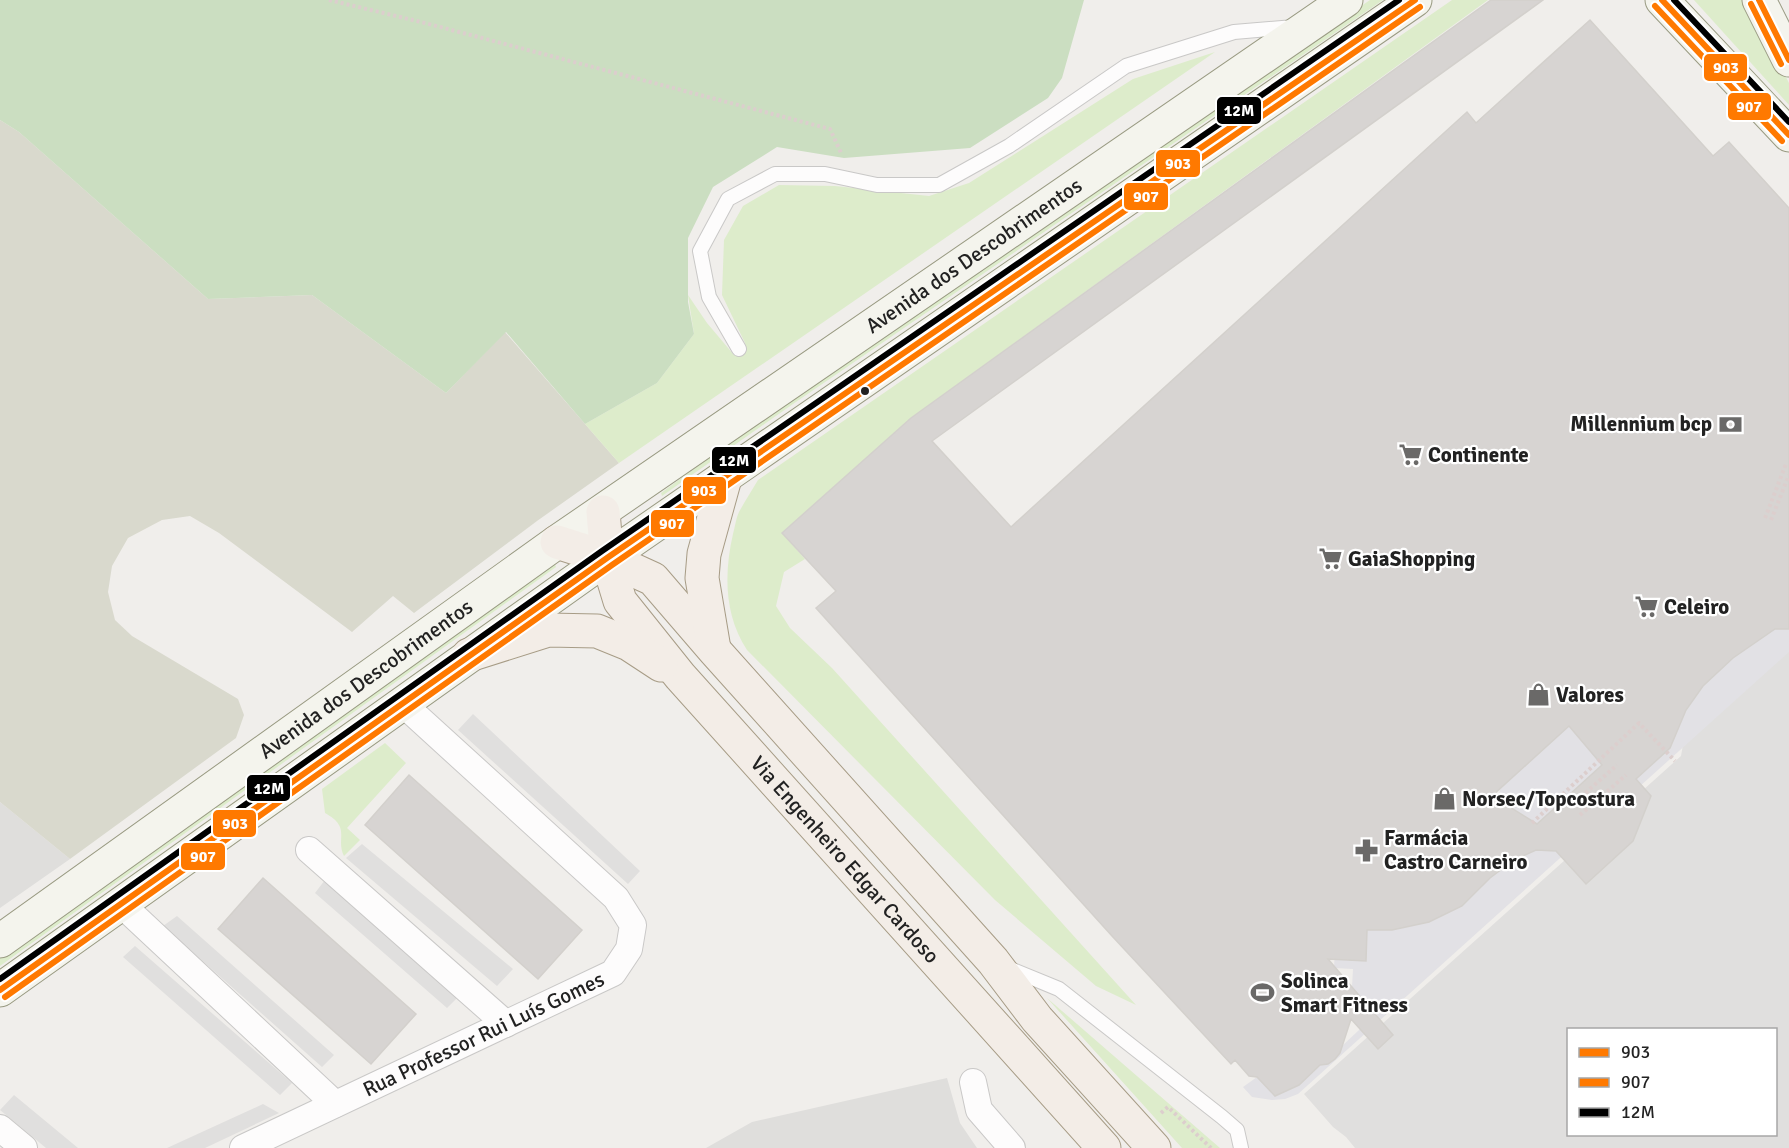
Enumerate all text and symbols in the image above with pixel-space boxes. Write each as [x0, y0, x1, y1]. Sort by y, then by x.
line badge: 903 [1703, 53, 1748, 82]
text: 903 [1713, 58, 1739, 78]
line badge: 907 [1727, 92, 1772, 121]
line badge: 12M [1216, 96, 1262, 125]
text: 907 [1736, 97, 1762, 117]
text: 12M [1224, 101, 1254, 121]
line badge: 903 [1155, 149, 1201, 178]
text: 903 [1165, 154, 1191, 174]
street label: Avenida dos Descobrimentos [861, 172, 1087, 339]
line badge: 907 [1123, 182, 1169, 211]
text: 907 [1133, 187, 1159, 207]
unlabelled marker [859, 385, 871, 397]
place label: Millennium bcp [1570, 411, 1712, 437]
bank icon: Millennium bcp [1717, 411, 1743, 437]
supermarket icon: Continente [1397, 442, 1423, 468]
place label: Continente [1428, 442, 1529, 468]
line badge: 12M [711, 446, 757, 474]
text: 12M [719, 451, 749, 471]
line badge: 903 [682, 476, 727, 505]
text: 903 [691, 481, 717, 501]
line badge: 907 [650, 509, 695, 538]
text: 907 [659, 514, 685, 534]
supermarket icon: GaiaShopping [1317, 546, 1343, 572]
place label: GaiaShopping [1348, 546, 1475, 572]
street label: Avenida dos Descobrimentos [254, 594, 478, 764]
supermarket icon: Celeiro [1633, 594, 1659, 620]
place label: Celeiro [1664, 594, 1729, 620]
shop icon: Valores [1525, 682, 1551, 708]
place label: Valores [1556, 682, 1624, 708]
street label: Via Engenheiro Edgar Cardoso [745, 751, 945, 969]
line badge: 12M [246, 774, 291, 802]
text: 12M [254, 779, 284, 799]
shop icon: Norsec/Topcostura [1431, 786, 1457, 812]
place label: Norsec/Topcostura [1462, 786, 1635, 812]
line badge: 903 [212, 809, 257, 838]
text: 903 [222, 814, 248, 834]
place label: Farmácia Castro Carneiro [1384, 825, 1527, 875]
pharmacy icon: Farmácia Castro Carneiro [1353, 837, 1379, 863]
line badge: 907 [180, 842, 226, 871]
text: 907 [190, 847, 216, 867]
street label: Rua Professor Rui Luís Gomes [359, 966, 608, 1102]
place label: Solinca Smart Fitness [1281, 968, 1408, 1018]
sports icon: Solinca Smart Fitness [1250, 980, 1276, 1006]
legend [1567, 1028, 1777, 1136]
text: 903 [1621, 1041, 1650, 1063]
text: 907 [1621, 1071, 1650, 1093]
text: 12M [1621, 1101, 1655, 1123]

